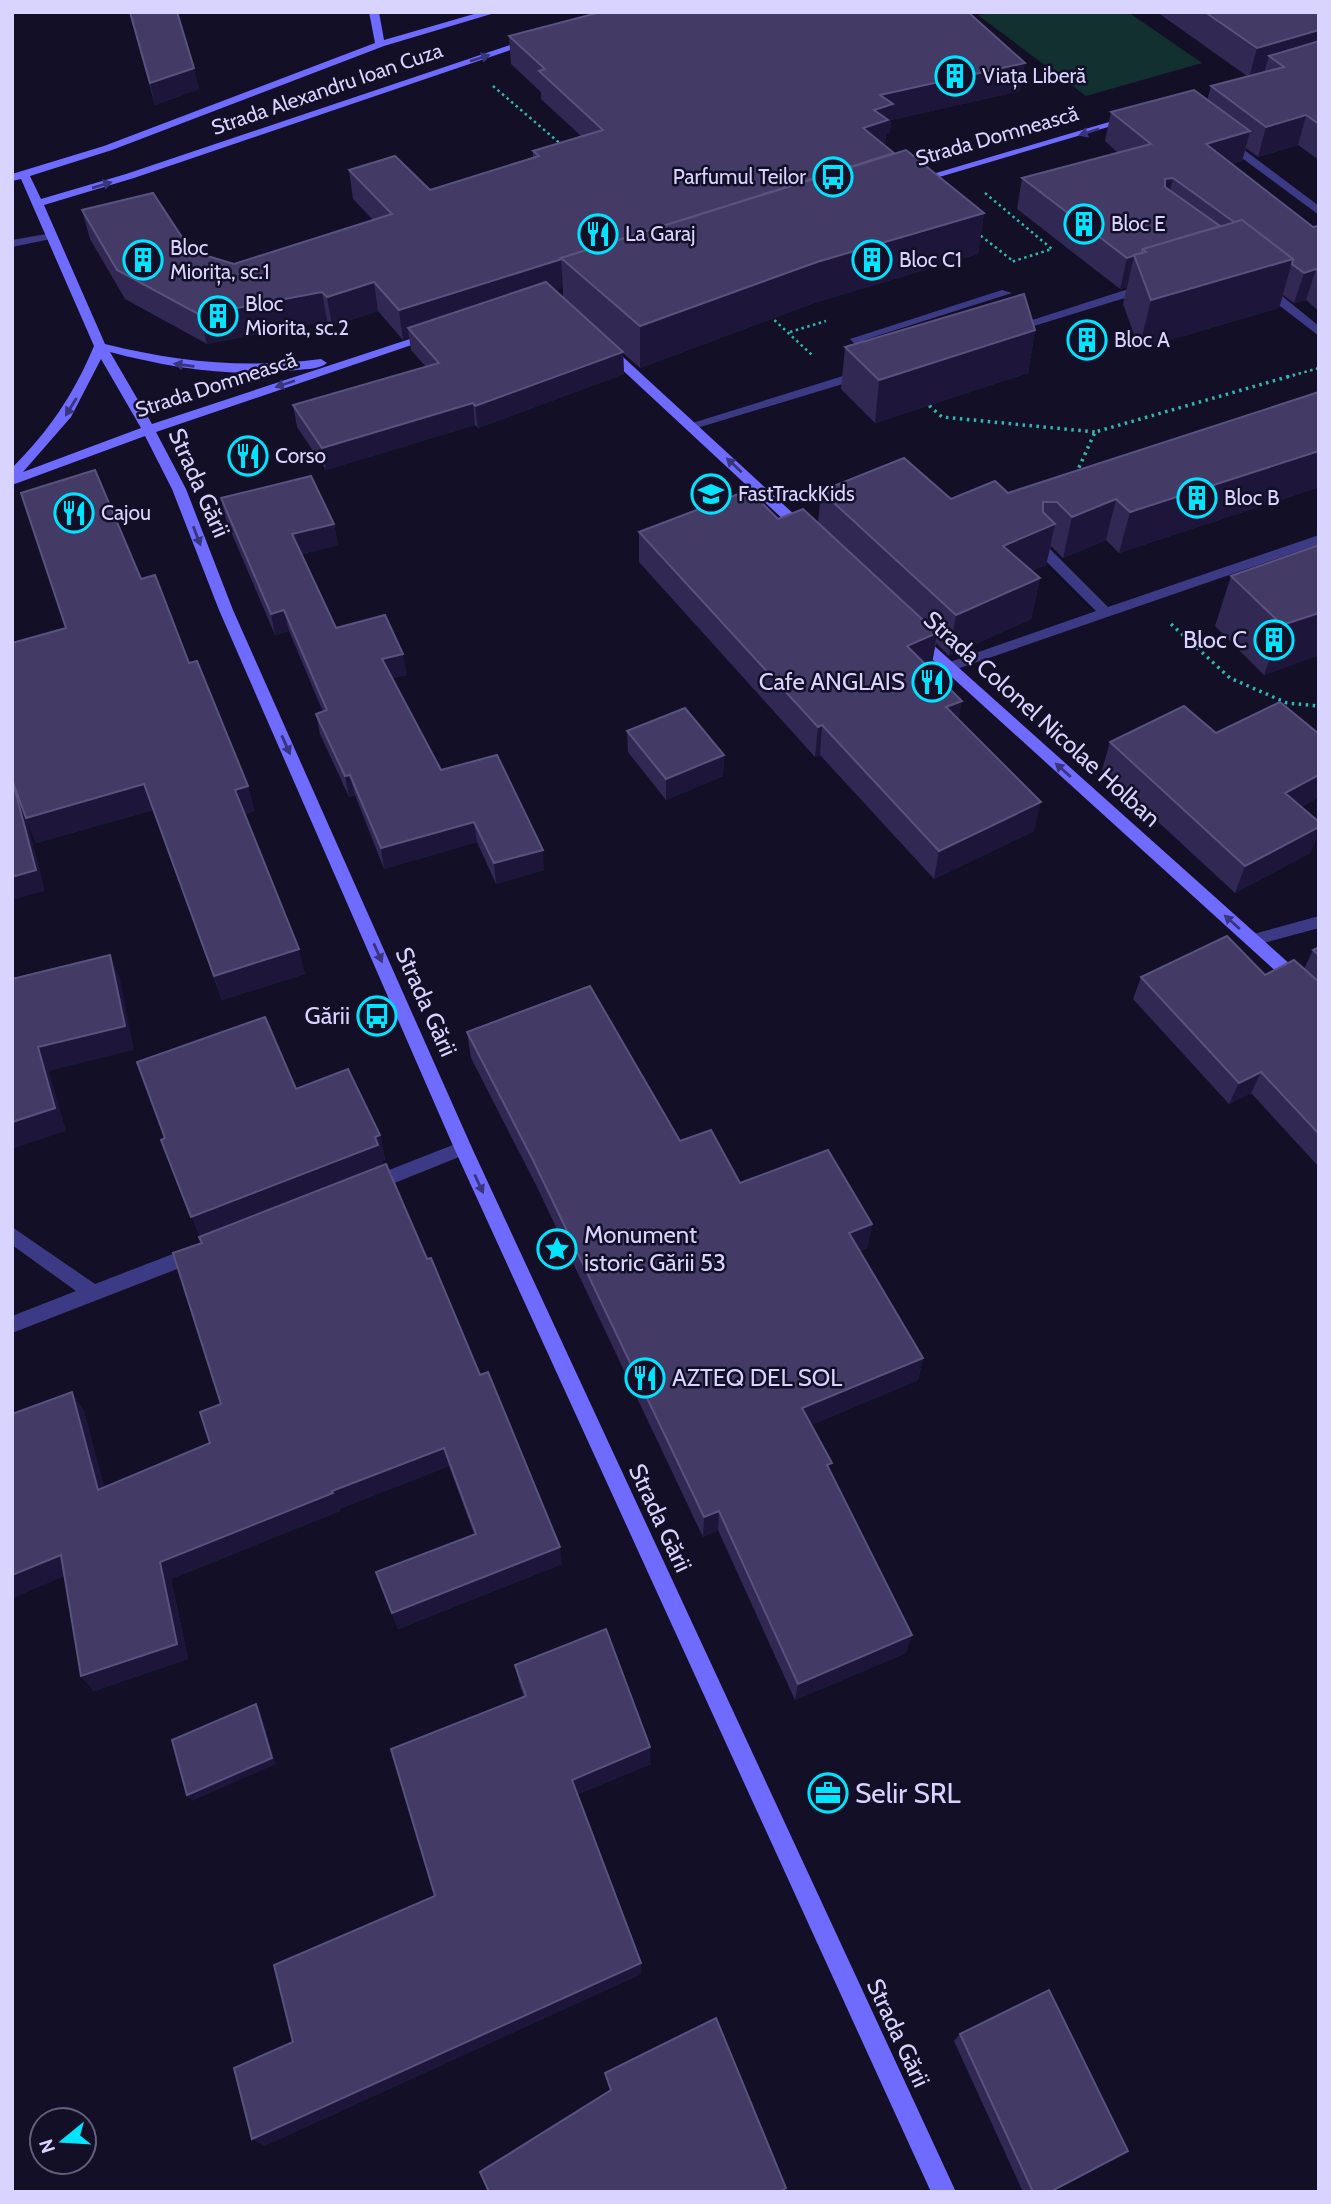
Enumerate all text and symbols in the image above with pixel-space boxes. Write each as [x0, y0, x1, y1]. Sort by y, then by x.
street label: Strada Alexandru Ioan Cuza [208, 37, 446, 140]
one-way arrow [470, 52, 491, 63]
building icon: Viața Liberă [934, 55, 976, 97]
place label: Viața Liberă [982, 63, 1086, 90]
street label: Strada Domnească [913, 100, 1081, 171]
one-way arrow [1079, 127, 1100, 137]
bus stop icon: Parfumul Teilor [812, 156, 854, 198]
place label: Parfumul Teilor [673, 164, 806, 189]
one-way arrow [92, 179, 113, 189]
building icon: Bloc E [1063, 203, 1105, 245]
place label: Bloc E [1111, 211, 1166, 236]
restaurant icon: La Garaj [577, 213, 619, 255]
place label: La Garaj [625, 221, 696, 247]
place label: Bloc Miorița, sc.1 [170, 235, 270, 286]
building icon: Bloc Miorița, sc.1 [122, 239, 164, 281]
building icon: Bloc C1 [851, 239, 893, 281]
place label: Bloc C1 [899, 247, 962, 272]
place label: Bloc Miorita, sc.2 [245, 291, 349, 340]
building icon: Bloc Miorita, sc.2 [197, 295, 239, 337]
building icon: Bloc A [1066, 319, 1108, 361]
place label: Bloc A [1114, 327, 1170, 352]
street label: Strada Domnească [132, 347, 300, 422]
one-way arrow [172, 360, 194, 371]
one-way arrow [274, 379, 295, 390]
one-way arrow [65, 398, 78, 417]
street label: Strada Gării [163, 424, 236, 542]
restaurant icon: Corso [227, 435, 269, 477]
place label: Corso [275, 443, 326, 468]
one-way arrow [725, 457, 743, 473]
school or university icon: FastTrackKids [690, 473, 732, 515]
building icon: Bloc B [1176, 477, 1218, 519]
place label: FastTrackKids [738, 481, 855, 506]
place label: Bloc B [1224, 485, 1280, 510]
restaurant icon: Cajou [53, 492, 95, 534]
place label: Cajou [101, 500, 151, 526]
one-way arrow [192, 525, 203, 546]
street label: Strada Colonel Nicolae Holban [918, 605, 1167, 833]
building icon: Bloc C [1253, 619, 1295, 661]
place label: Bloc C [1183, 625, 1247, 654]
restaurant icon: Cafe ANGLAIS [911, 661, 953, 703]
place label: Cafe ANGLAIS [759, 667, 905, 696]
one-way arrow [280, 735, 292, 755]
one-way arrow [1055, 762, 1072, 778]
one-way arrow [1224, 914, 1241, 930]
one-way arrow [372, 943, 384, 963]
street label: Strada Gării [390, 943, 463, 1061]
bus stop icon: Gării [356, 995, 398, 1037]
place label: Gării [305, 1001, 350, 1030]
one-way arrow [473, 1174, 485, 1194]
place label: Monument istoric Gării 53 [584, 1220, 726, 1277]
place icon: Monument istoric Gării 53 [536, 1228, 578, 1270]
restaurant icon: AZTEQ DEL SOL [624, 1357, 666, 1399]
place label: AZTEQ DEL SOL [672, 1363, 842, 1392]
street label: Strada Gării [623, 1459, 698, 1577]
office icon: Selir SRL [807, 1772, 849, 1814]
place label: Selir SRL [855, 1776, 961, 1810]
street label: Strada Gării [861, 1974, 936, 2092]
north arrow [28, 2106, 98, 2176]
text: N [34, 2136, 60, 2156]

